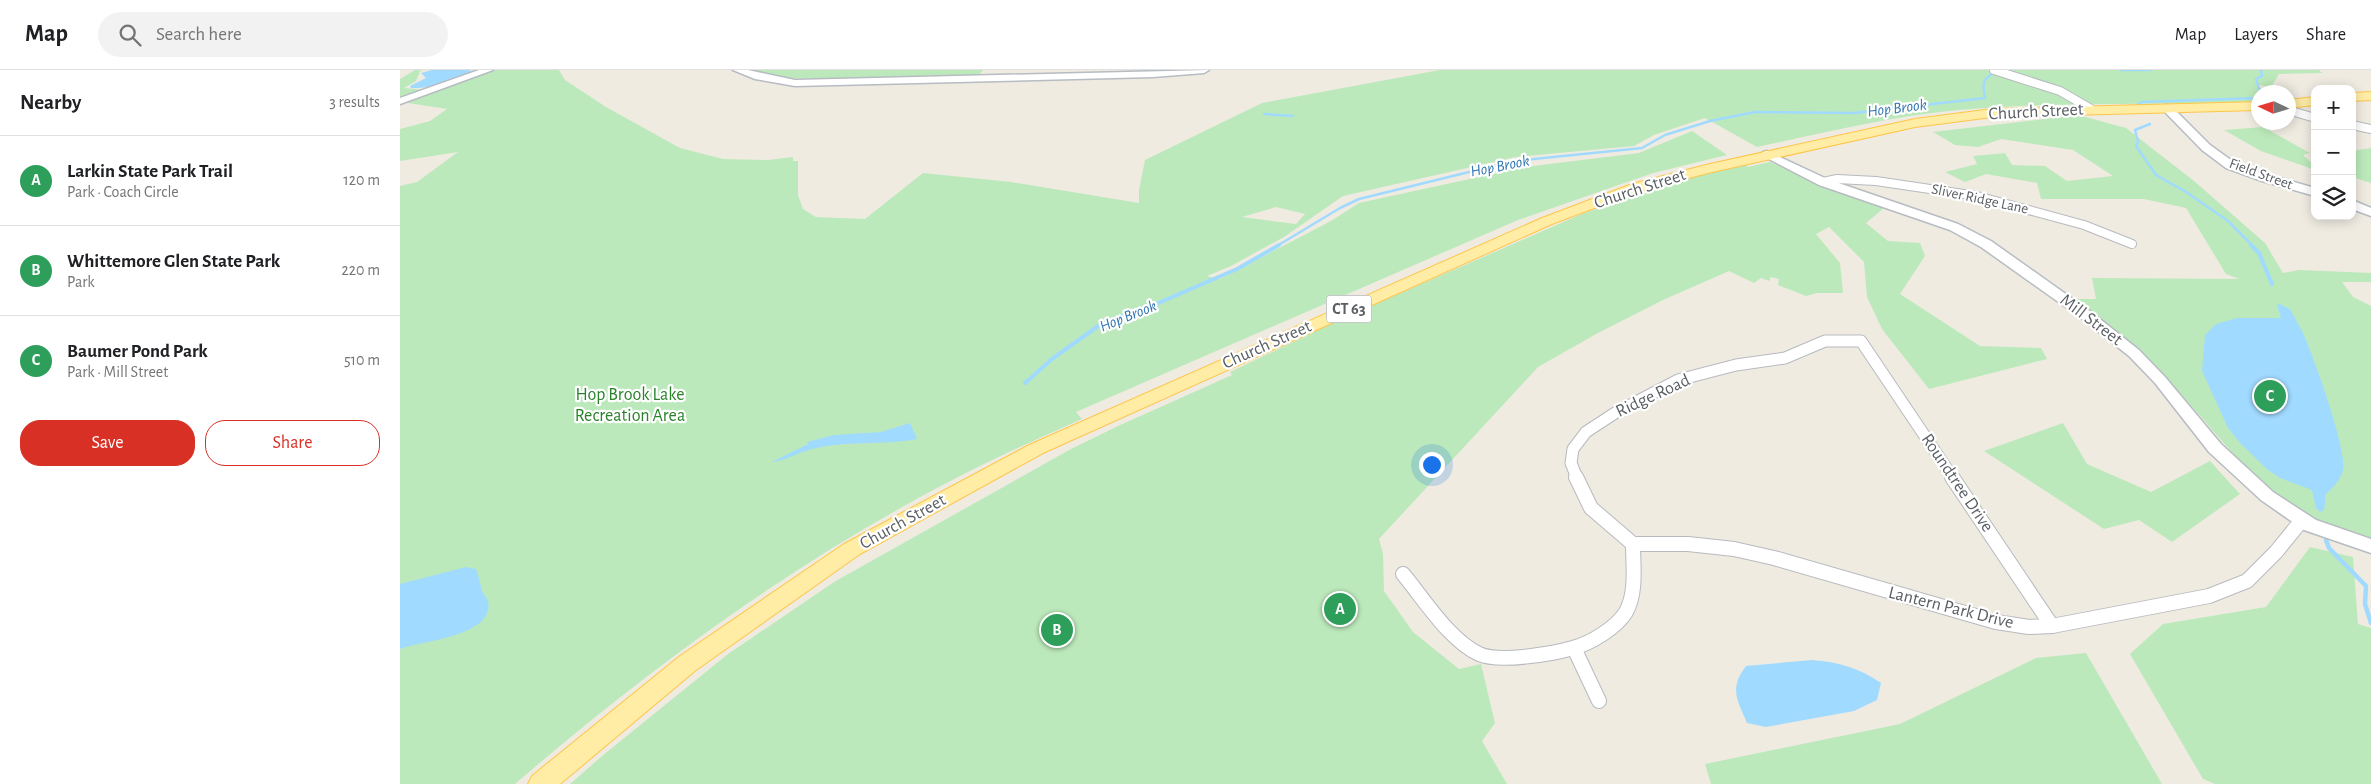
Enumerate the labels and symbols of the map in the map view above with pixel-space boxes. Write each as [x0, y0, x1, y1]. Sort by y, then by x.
north arrow [2251, 85, 2296, 130]
water label: Hop Brook [1866, 96, 1928, 121]
street label: Church Street [1988, 101, 2084, 123]
water label: Hop Brook [1469, 152, 1531, 181]
street label: Field Street [2227, 156, 2295, 192]
street label: Church Street [1592, 166, 1688, 212]
street label: Sliver Ridge Lane [1930, 181, 2030, 217]
street label: Mill Street [2057, 291, 2126, 349]
road number: CT 63 [1326, 295, 1372, 322]
water label: Hop Brook [1097, 297, 1159, 336]
street label: Church Street [1220, 317, 1314, 373]
street label: Ridge Road [1613, 371, 1693, 421]
pin: C [2254, 377, 2286, 415]
park label: Hop Brook Lake Recreation Area [575, 386, 685, 425]
street label: Roundtree Drive [1918, 431, 1996, 535]
your location [1419, 452, 1445, 478]
street label: Church Street [857, 491, 949, 553]
street label: Lantern Park Drive [1887, 584, 2015, 632]
pin: A [1324, 590, 1356, 628]
pin: B [1041, 611, 1073, 649]

